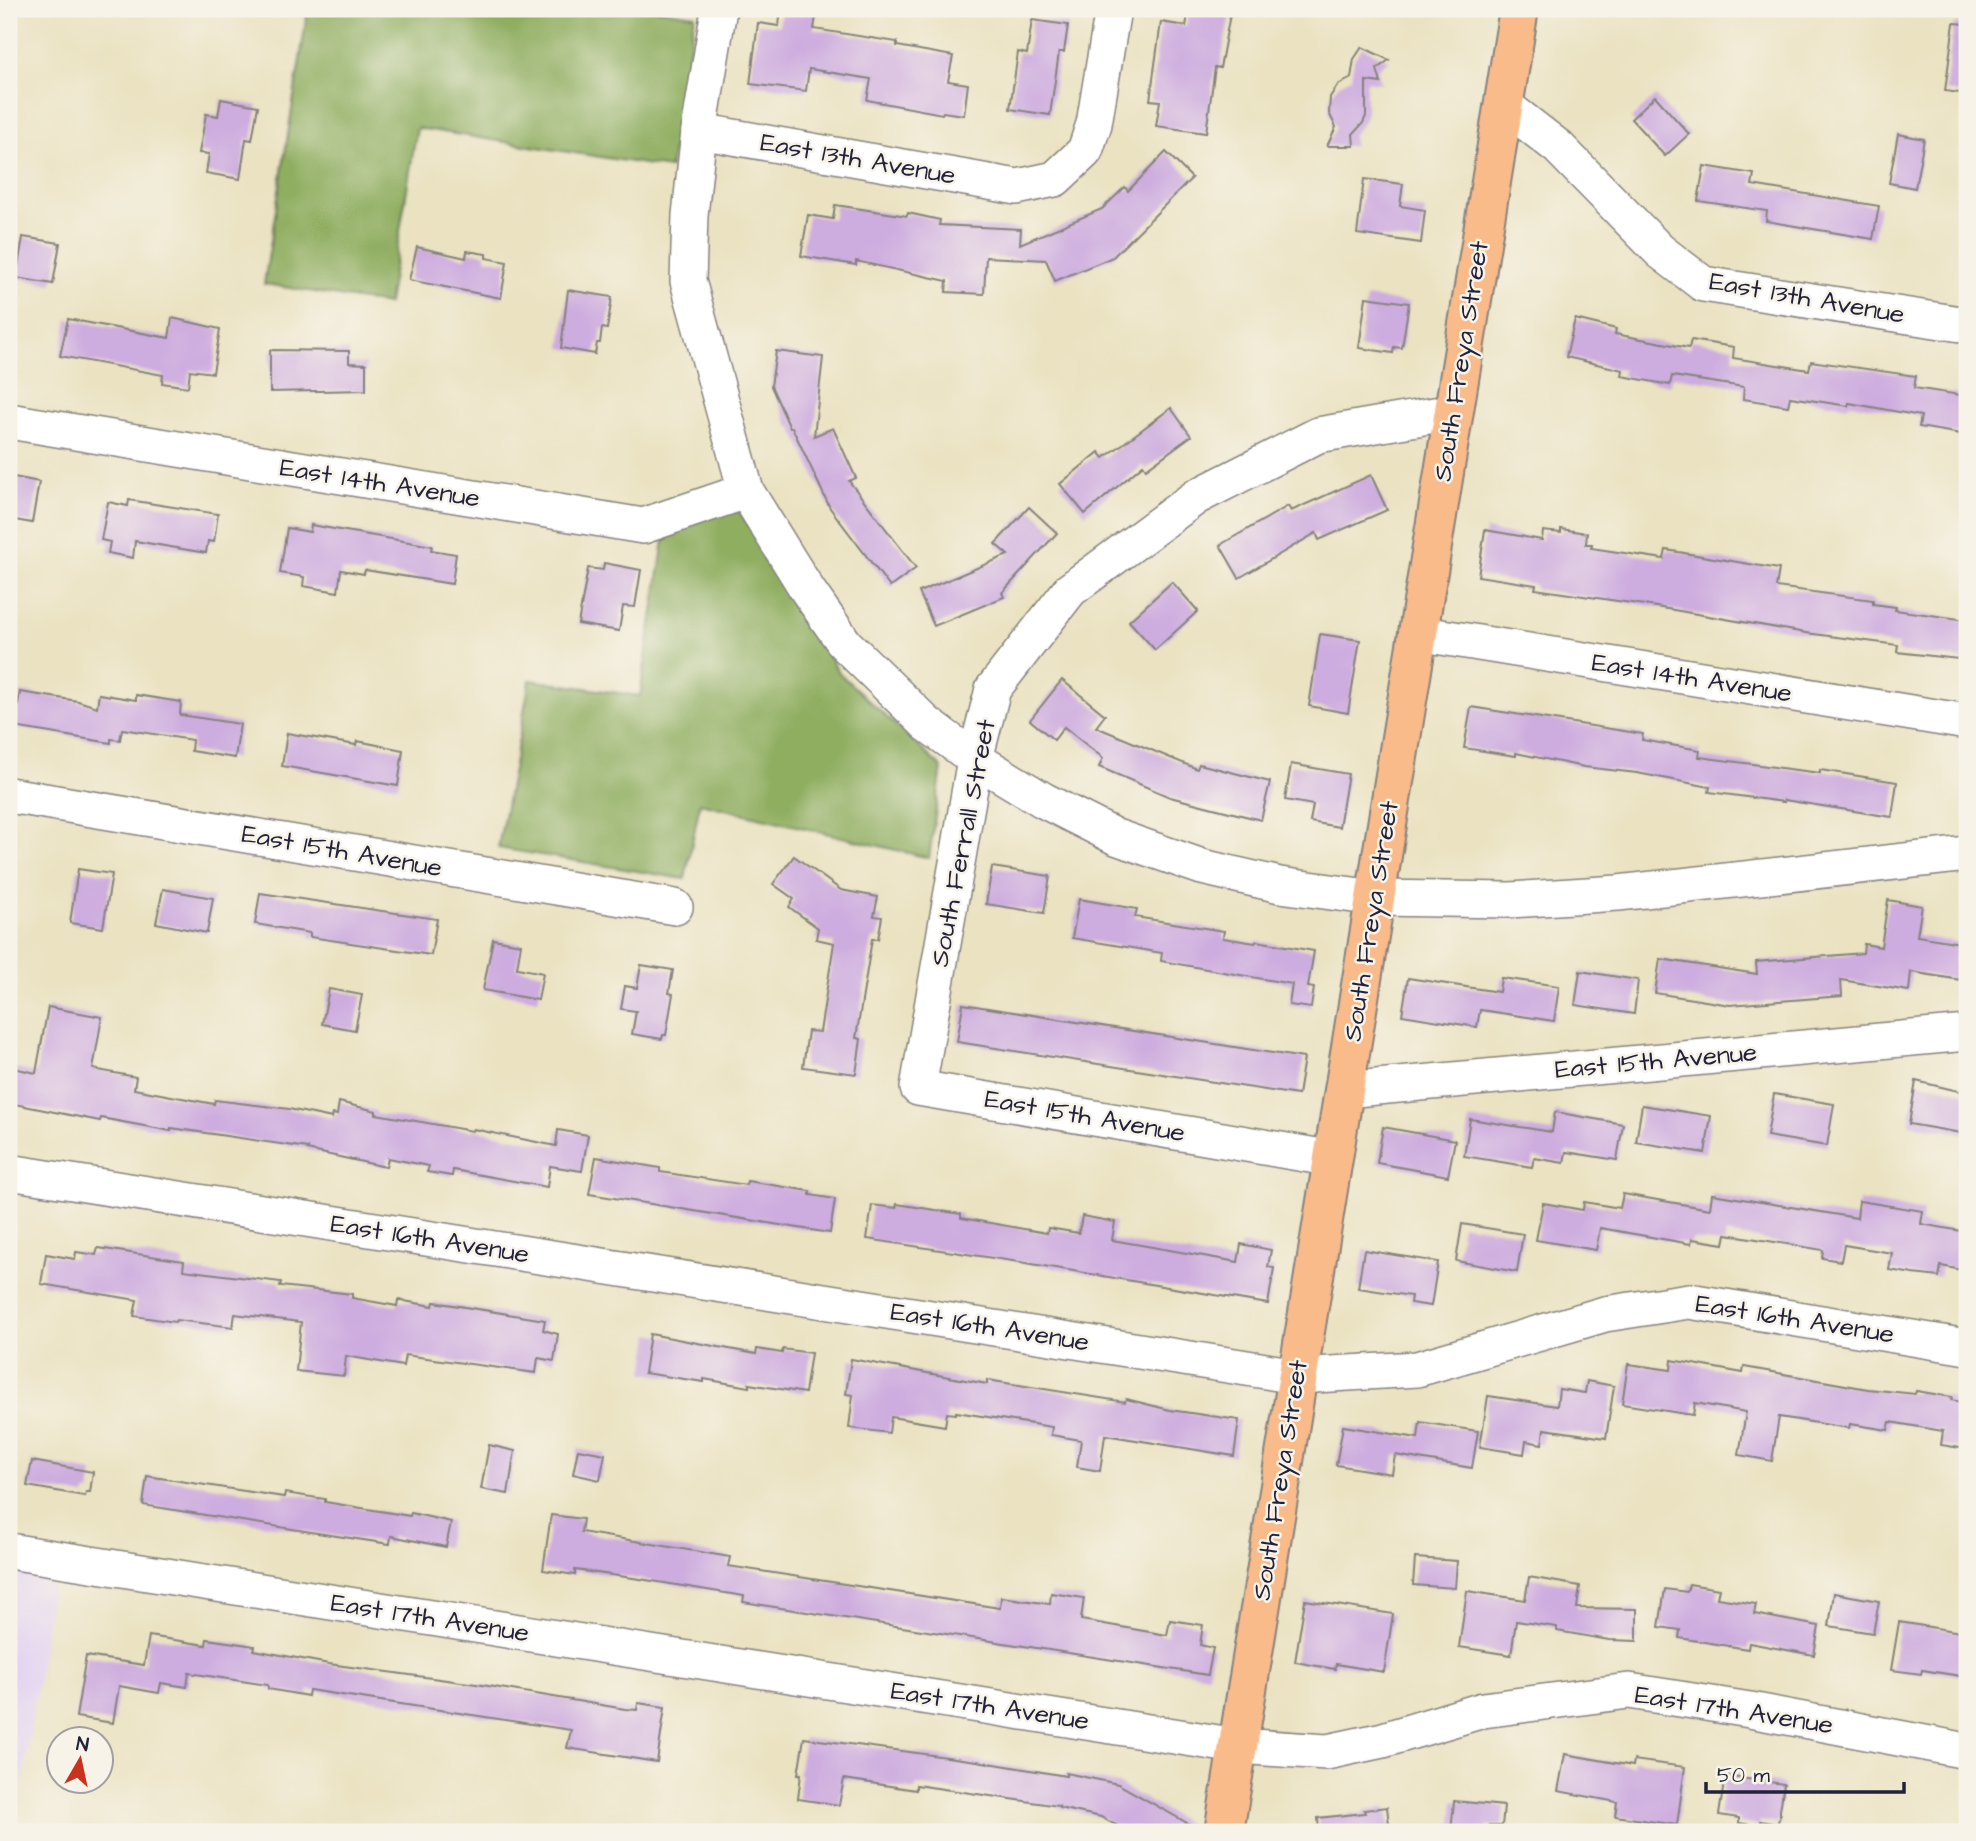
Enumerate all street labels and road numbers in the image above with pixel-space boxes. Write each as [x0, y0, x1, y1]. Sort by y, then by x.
street label: East 13th Avenue [758, 124, 958, 194]
street label: South Freya Street [1424, 238, 1500, 484]
street label: East 13th Avenue [1707, 263, 1907, 333]
street label: East 14th Avenue [277, 449, 483, 517]
street label: East 14th Avenue [1589, 644, 1795, 712]
street label: South Ferrall Street [921, 716, 1005, 970]
street label: South Freya Street [1334, 798, 1410, 1044]
street label: East 15th Avenue [239, 816, 445, 886]
street label: East 15th Avenue [1554, 1034, 1758, 1088]
street label: East 15th Avenue [982, 1081, 1188, 1151]
street label: East 16th Avenue [328, 1206, 532, 1272]
street label: East 16th Avenue [1693, 1286, 1897, 1352]
street label: East 16th Avenue [888, 1294, 1092, 1360]
street label: South Freya Street [1243, 1357, 1319, 1603]
street label: East 17th Avenue [328, 1585, 532, 1651]
street label: East 17th Avenue [888, 1673, 1092, 1739]
street label: East 17th Avenue [1632, 1677, 1836, 1743]

